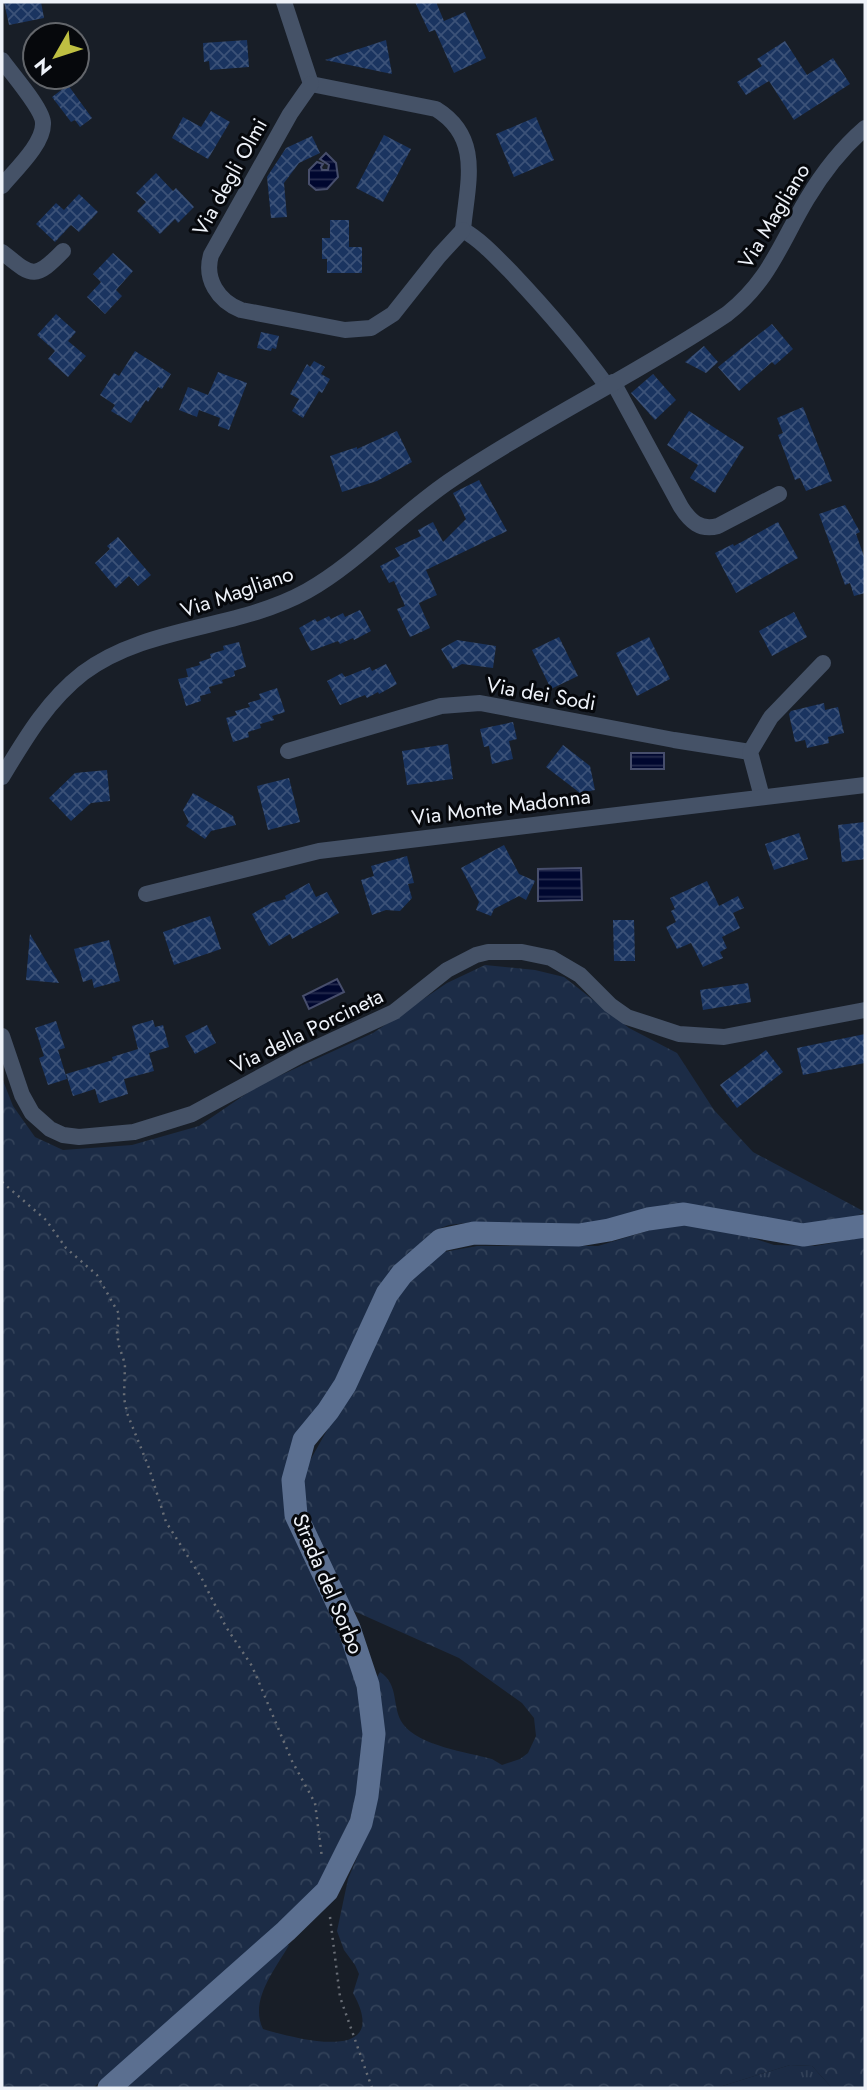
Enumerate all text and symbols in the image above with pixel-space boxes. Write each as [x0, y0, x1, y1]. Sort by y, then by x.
north arrow [21, 21, 91, 91]
text: N [28, 52, 58, 81]
street label: Via degli Olmi [185, 113, 275, 241]
street label: Via Magliano [731, 158, 817, 274]
street label: Via Magliano [176, 559, 298, 625]
street label: Via dei Sodi [484, 670, 598, 718]
street label: Via Monte Madonna [410, 781, 592, 833]
street label: Via della Porcineta [226, 981, 388, 1081]
street label: Strada del Sorbo [285, 1509, 371, 1659]

